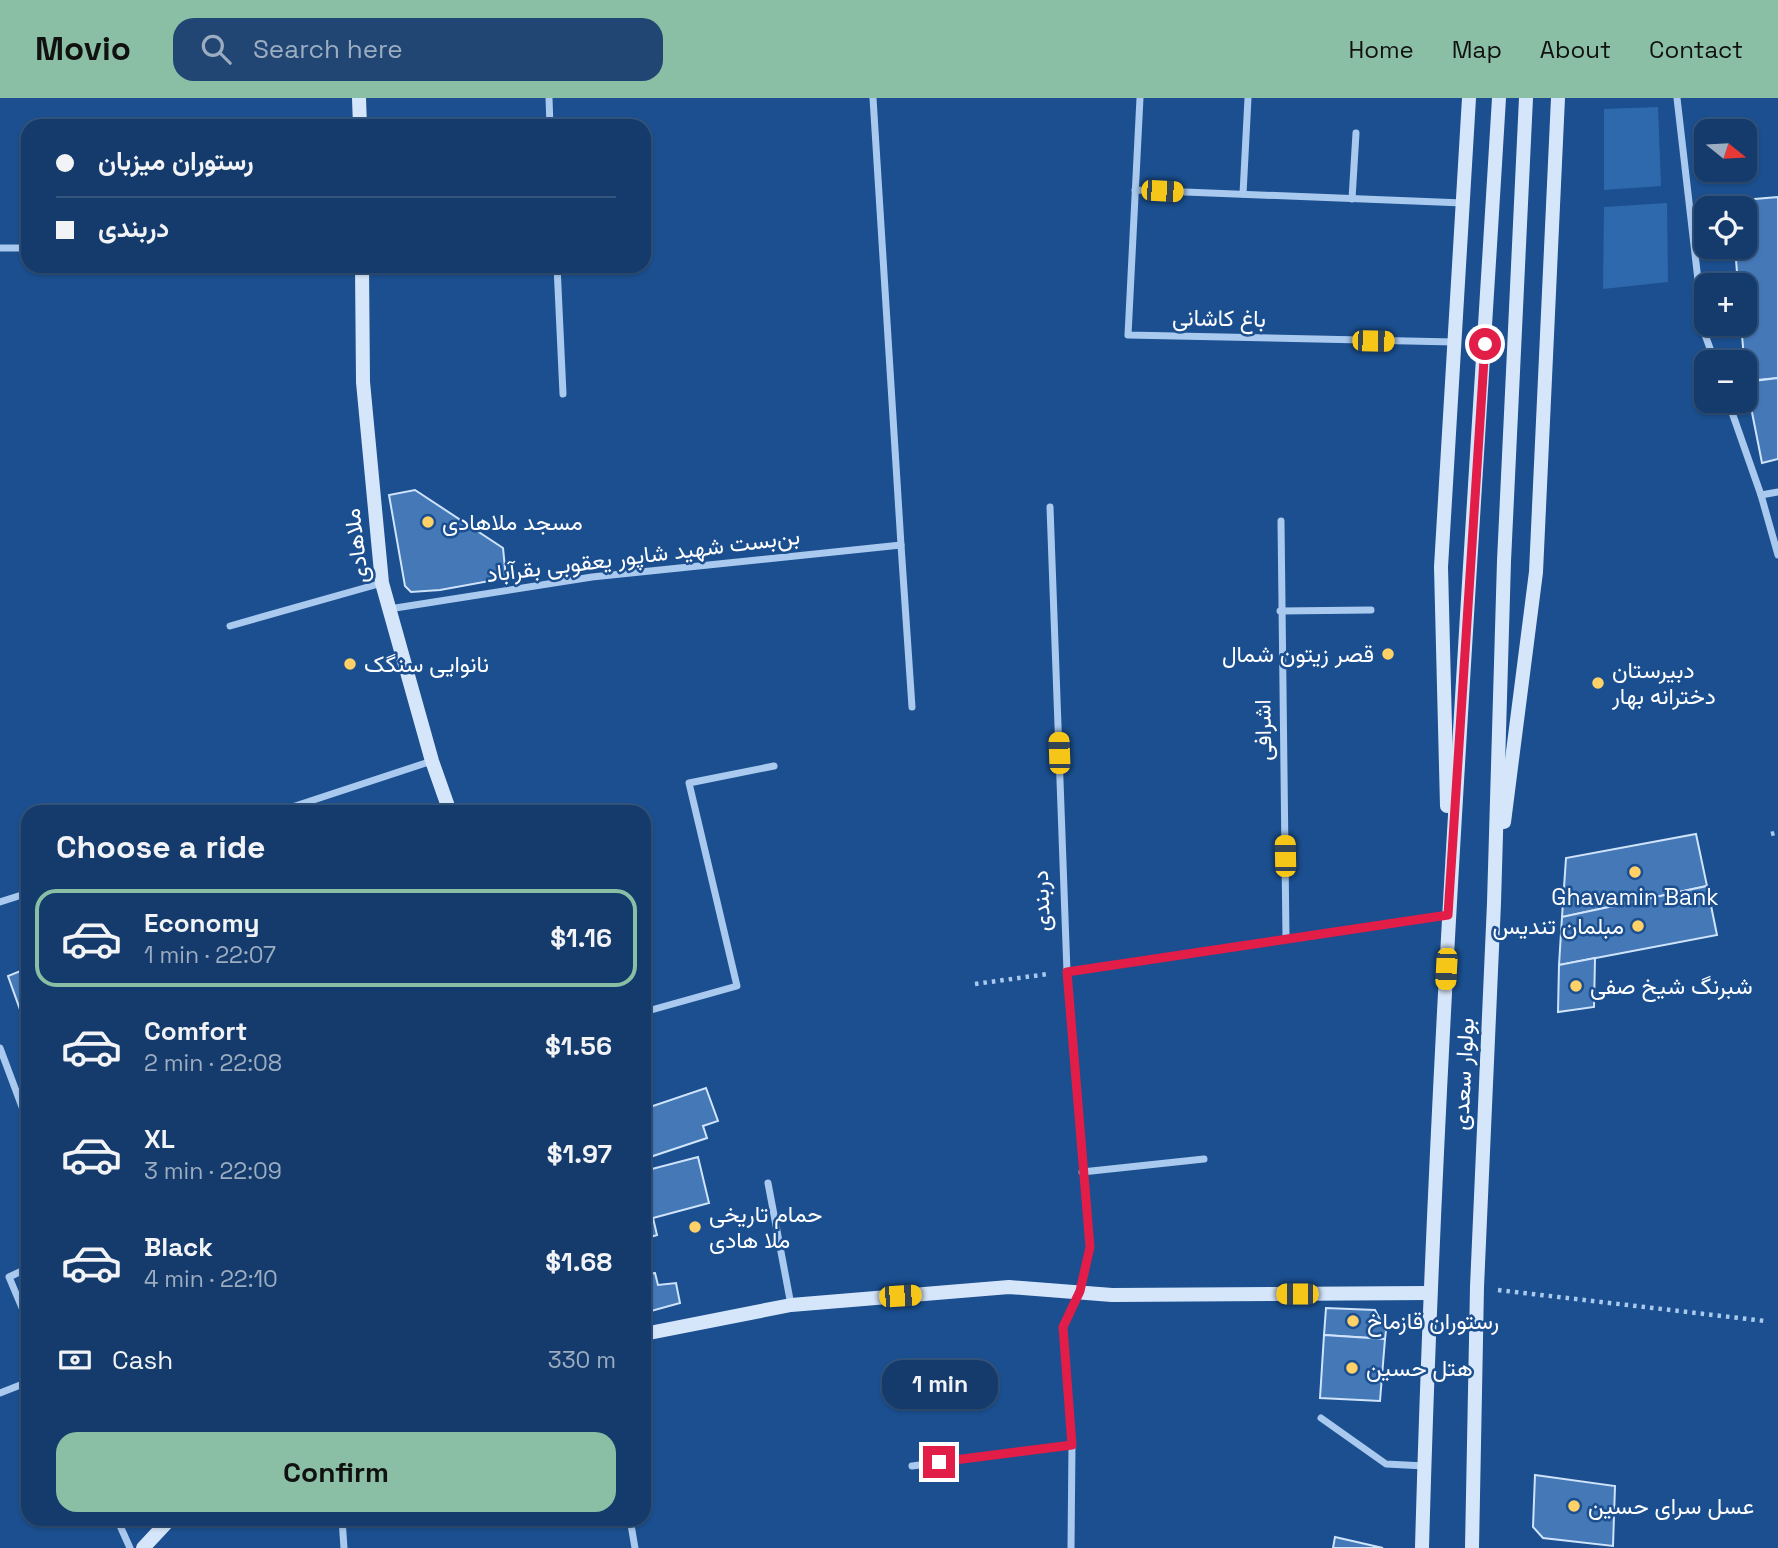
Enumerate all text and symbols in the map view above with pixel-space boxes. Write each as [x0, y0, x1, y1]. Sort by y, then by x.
search box [173, 18, 663, 81]
text: Movio [35, 28, 131, 70]
icon: search [197, 30, 235, 68]
text: Search here [253, 32, 403, 66]
text: Home [1348, 34, 1414, 65]
text: Map [1452, 34, 1502, 65]
text: About [1540, 34, 1611, 65]
text: Contact [1649, 34, 1743, 65]
north arrow [1694, 119, 1757, 182]
map controls [1694, 119, 1757, 413]
text: رستوران میزبان [98, 144, 254, 178]
car [1141, 179, 1184, 203]
button: locate [1694, 196, 1757, 259]
text: دربندی [98, 211, 169, 245]
button: + [1694, 273, 1757, 336]
street label: باغ کاشانی [1172, 302, 1266, 335]
route start [1469, 328, 1501, 360]
car [1352, 330, 1395, 352]
button: − [1694, 350, 1757, 413]
street label: ملاهادی [337, 507, 375, 585]
place label: مسجد ملاهادی [442, 507, 583, 537]
marker: مسجد ملاهادی [420, 514, 436, 530]
street label: بن‌بست شهید شاپور یعقوبی بقرآباد [484, 521, 802, 590]
place label: قصر زیتون شمال [1222, 639, 1374, 669]
marker: قصر زیتون شمال [1380, 646, 1396, 662]
place label: نانوایی سنگک [364, 649, 489, 679]
place label: دبیرستان دخترانه بهار [1611, 655, 1716, 711]
marker: نانوایی سنگک [342, 656, 358, 672]
marker: دبیرستان دخترانه بهار [1590, 675, 1606, 691]
street label: اشرافی [1247, 699, 1279, 761]
car [1048, 732, 1071, 774]
text: Choose a ride [56, 827, 266, 867]
car [1275, 835, 1296, 877]
marker: Ghavamin Bank [1627, 864, 1643, 880]
street label: دربندی [1025, 870, 1057, 932]
place label: Ghavamin Bank [1551, 882, 1719, 912]
text: Economy [144, 906, 260, 940]
icon: car [60, 907, 123, 970]
place label: مبلمان تندیس [1493, 911, 1624, 941]
marker: مبلمان تندیس [1630, 918, 1646, 934]
text: $1.16 [550, 921, 612, 955]
text: 1 min · 22:07 [144, 940, 276, 970]
car [1435, 947, 1458, 991]
place label: شبرنگ شیخ صفی [1590, 971, 1753, 1002]
marker: شبرنگ شیخ صفی [1568, 978, 1584, 994]
text: Comfort [144, 1014, 247, 1048]
icon: car [60, 1015, 123, 1078]
street label: بولوار سعدی [1445, 1017, 1481, 1131]
text: $1.56 [545, 1029, 612, 1063]
text: 2 min · 22:08 [144, 1048, 282, 1078]
text: XL [144, 1122, 175, 1156]
icon: car [60, 1123, 123, 1186]
text: $1.97 [547, 1137, 612, 1171]
text: 3 min · 22:09 [144, 1156, 282, 1186]
place label: حمام تاریخی ملا هادی [709, 1199, 822, 1255]
marker: حمام تاریخی ملا هادی [687, 1219, 703, 1235]
text: Black [144, 1230, 213, 1264]
icon: car [60, 1231, 123, 1294]
text: $1.68 [545, 1245, 612, 1279]
text: 4 min · 22:10 [144, 1264, 278, 1294]
car [879, 1284, 922, 1308]
car [1277, 1284, 1319, 1305]
place label: رستوران قازماخ [1367, 1306, 1499, 1337]
marker: رستوران قازماخ [1345, 1313, 1361, 1329]
icon: cash [56, 1341, 94, 1379]
text: Cash [112, 1343, 173, 1377]
text: 330 m [548, 1345, 616, 1375]
place label: هتل حسین [1366, 1353, 1473, 1383]
callout: 1 min [881, 1360, 997, 1410]
marker: هتل حسین [1344, 1360, 1360, 1376]
text: 1 min [912, 1369, 968, 1399]
button: Confirm [56, 1432, 616, 1512]
route end [923, 1446, 955, 1478]
place label: عسل سرای حسین [1588, 1491, 1754, 1521]
marker: عسل سرای حسین [1566, 1498, 1582, 1514]

